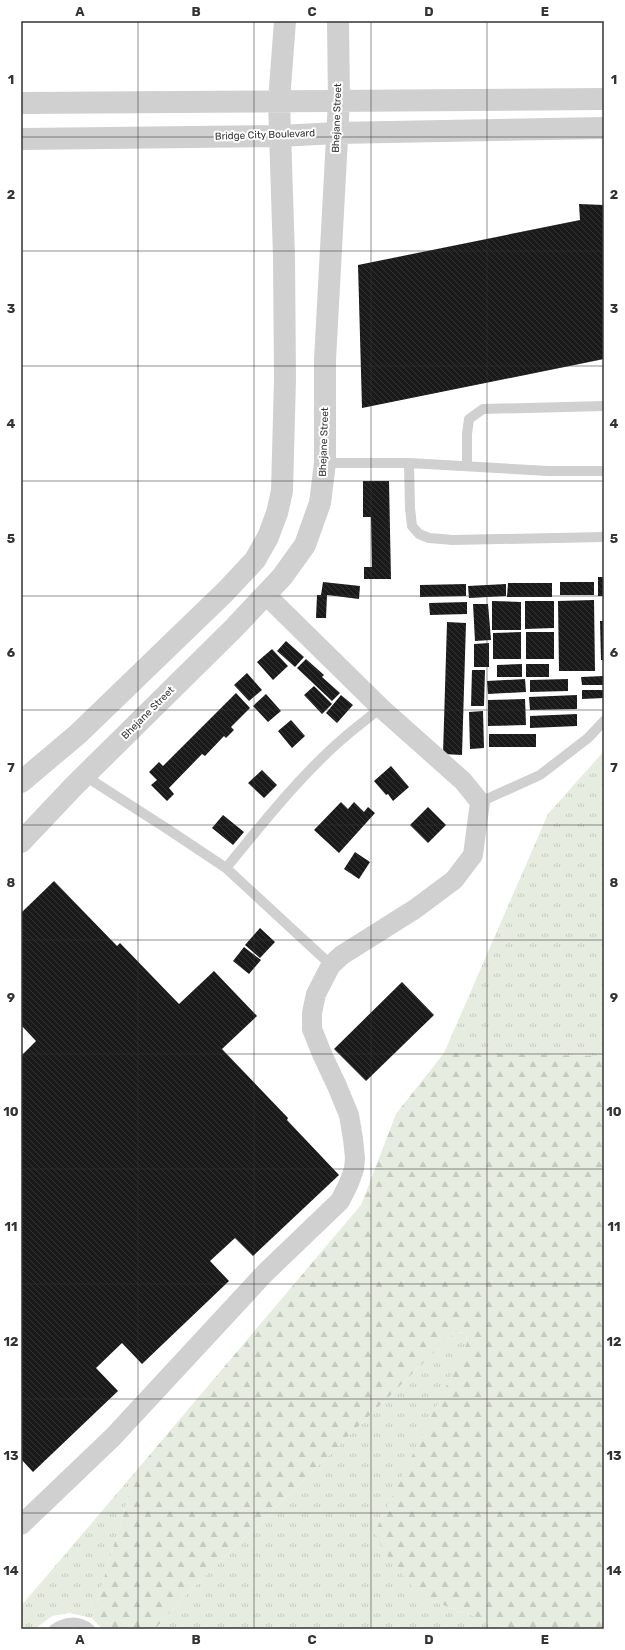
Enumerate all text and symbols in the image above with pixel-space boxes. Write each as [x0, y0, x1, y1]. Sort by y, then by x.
text: A [75, 4, 85, 19]
text: B [191, 4, 201, 19]
text: C [307, 4, 317, 19]
text: D [424, 4, 434, 19]
text: E [541, 4, 549, 19]
text: 1 [8, 72, 14, 87]
text: 1 [611, 72, 617, 87]
street label: Bhejane Street [330, 83, 344, 153]
street label: Bridge City Boulevard [215, 127, 315, 143]
text: 2 [7, 187, 15, 202]
text: 2 [610, 187, 618, 202]
text: 3 [7, 301, 16, 316]
text: 3 [610, 301, 619, 316]
street label: Bhejane Street [317, 407, 331, 477]
text: 4 [7, 416, 16, 431]
text: 4 [610, 416, 619, 431]
text: 5 [7, 531, 15, 546]
text: 5 [610, 531, 618, 546]
text: 6 [7, 645, 16, 660]
text: 6 [610, 645, 619, 660]
street label: Bhejane Street [119, 684, 177, 742]
text: 7 [7, 760, 15, 775]
text: 7 [610, 760, 618, 775]
text: 8 [7, 875, 16, 890]
text: 8 [610, 875, 619, 890]
text: 9 [7, 990, 15, 1005]
text: 9 [610, 990, 618, 1005]
text: 10 [3, 1104, 19, 1119]
text: 10 [606, 1104, 622, 1119]
text: 11 [5, 1219, 17, 1234]
text: 11 [608, 1219, 620, 1234]
text: 12 [4, 1334, 18, 1349]
text: 12 [607, 1334, 621, 1349]
text: 13 [3, 1448, 19, 1463]
text: 13 [606, 1448, 622, 1463]
text: 14 [3, 1563, 19, 1578]
text: 14 [606, 1563, 622, 1578]
text: A [75, 1632, 85, 1647]
text: B [191, 1632, 201, 1647]
text: C [307, 1632, 317, 1647]
text: D [424, 1632, 434, 1647]
text: E [541, 1632, 549, 1647]

